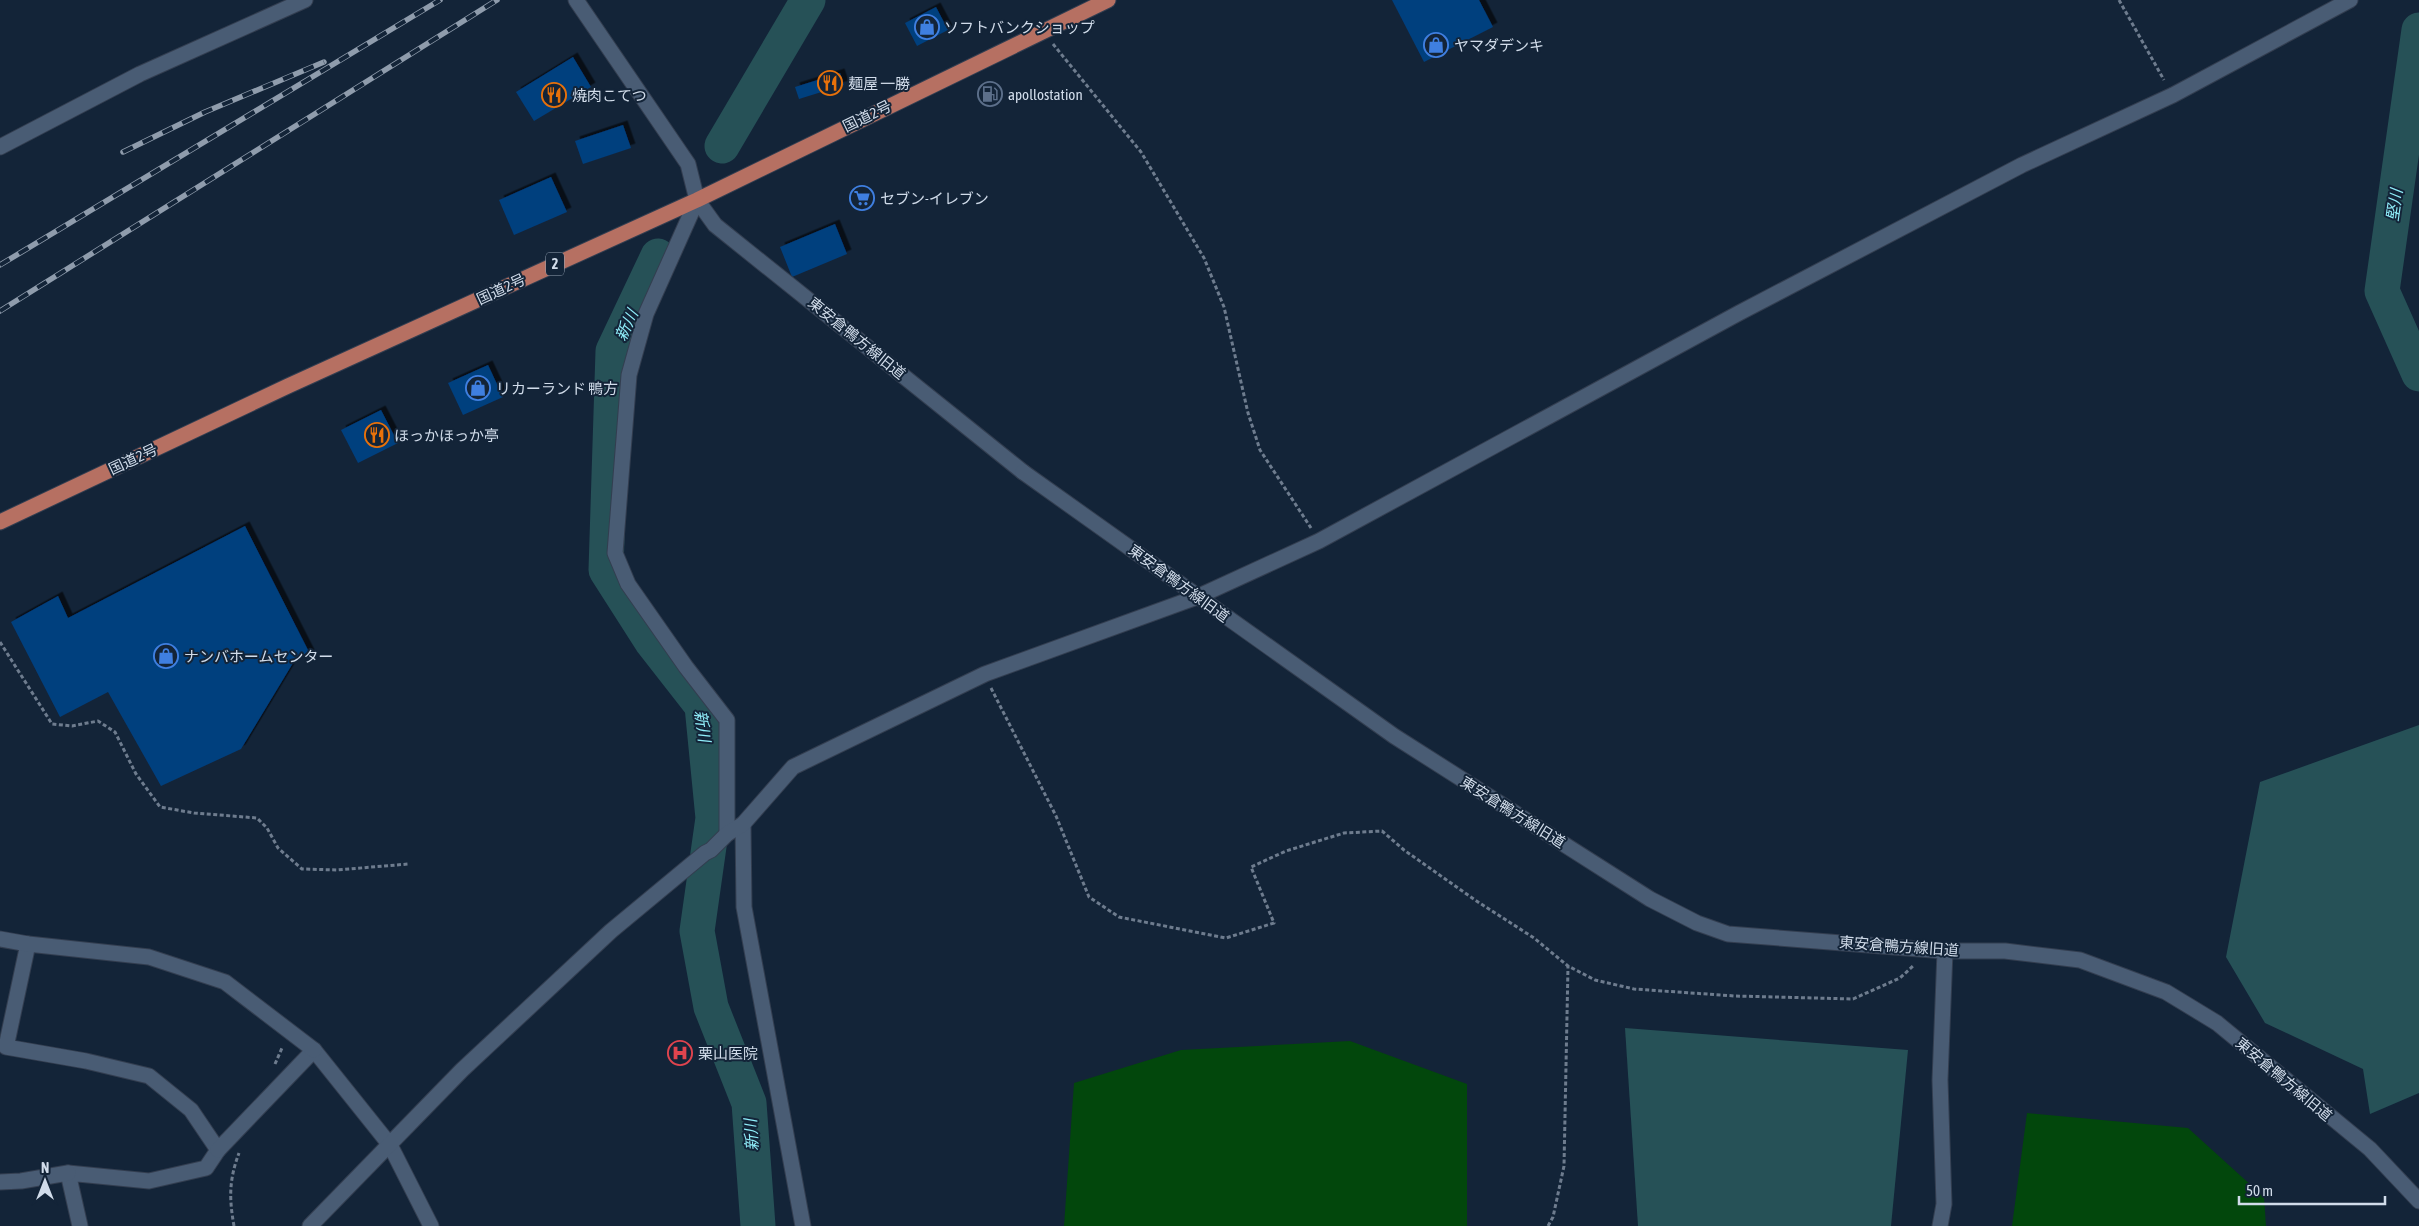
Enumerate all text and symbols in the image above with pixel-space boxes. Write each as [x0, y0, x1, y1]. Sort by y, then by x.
shop icon: ソフトバンクショップ [914, 14, 940, 40]
place label: ソフトバンクショップ [944, 19, 1095, 36]
shop icon: ヤマダデンキ [1423, 32, 1449, 58]
place label: ヤマダデンキ [1454, 37, 1544, 54]
restaurant icon: 麺屋 一勝 [817, 70, 843, 96]
place label: 麺屋 一勝 [848, 75, 910, 92]
fuel station icon: apollostation [977, 81, 1003, 107]
restaurant icon: 焼肉こてつ [541, 82, 567, 108]
place label: apollostation [1008, 86, 1083, 103]
place label: 焼肉こてつ [572, 87, 647, 104]
street label: 国道2号 [840, 97, 894, 135]
supermarket icon: セブン-イレブン [849, 185, 875, 211]
water label: 堅川 [2383, 186, 2405, 222]
place label: セブン-イレブン [880, 190, 989, 207]
road number: 2 [546, 252, 564, 276]
street label: 国道2号 [474, 270, 528, 308]
street label: 東安倉鴨方線旧道 [805, 294, 909, 382]
water label: 新川 [611, 305, 642, 343]
shop icon: リカーランド 鴨方 [465, 375, 491, 401]
place label: リカーランド 鴨方 [496, 380, 618, 397]
restaurant icon: ほっかほっか亭 [364, 422, 390, 448]
place label: ほっかほっか亭 [394, 427, 499, 444]
street label: 国道2号 [106, 440, 160, 478]
street label: 東安倉鴨方線旧道 [1125, 541, 1233, 625]
shop icon: ナンバホームセンター [153, 643, 179, 669]
place label: ナンバホームセンター [184, 648, 334, 665]
water label: 新川 [692, 709, 714, 745]
street label: 東安倉鴨方線旧道 [1458, 773, 1568, 851]
street label: 東安倉鴨方線旧道 [1839, 933, 1959, 959]
street label: 東安倉鴨方線旧道 [2233, 1034, 2335, 1124]
hospital icon: 栗山医院 [667, 1040, 693, 1066]
place label: 栗山医院 [698, 1045, 758, 1062]
water label: 新川 [741, 1116, 761, 1152]
north arrow [20, 1156, 70, 1206]
text: N [41, 1160, 49, 1176]
scale bar [2239, 1174, 2385, 1206]
text: 50 m [2246, 1182, 2273, 1199]

